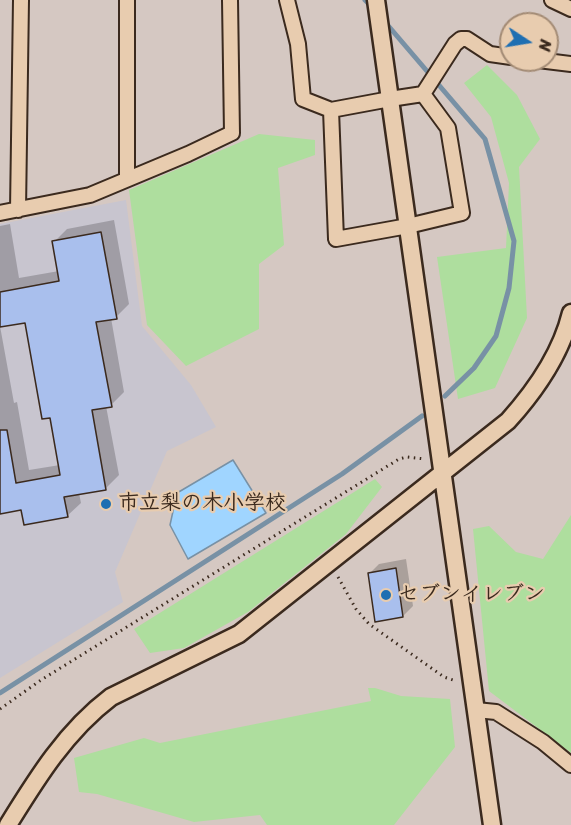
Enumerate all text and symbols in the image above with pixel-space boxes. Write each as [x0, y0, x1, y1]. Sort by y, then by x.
north arrow [499, 12, 559, 72]
text: N [530, 37, 560, 54]
place label: 市立梨の木小学校 [118, 491, 286, 517]
marker: 市立梨の木小学校 [99, 497, 113, 511]
place label: セブンイレブン [398, 582, 545, 608]
marker: セブンイレブン [379, 588, 393, 602]

